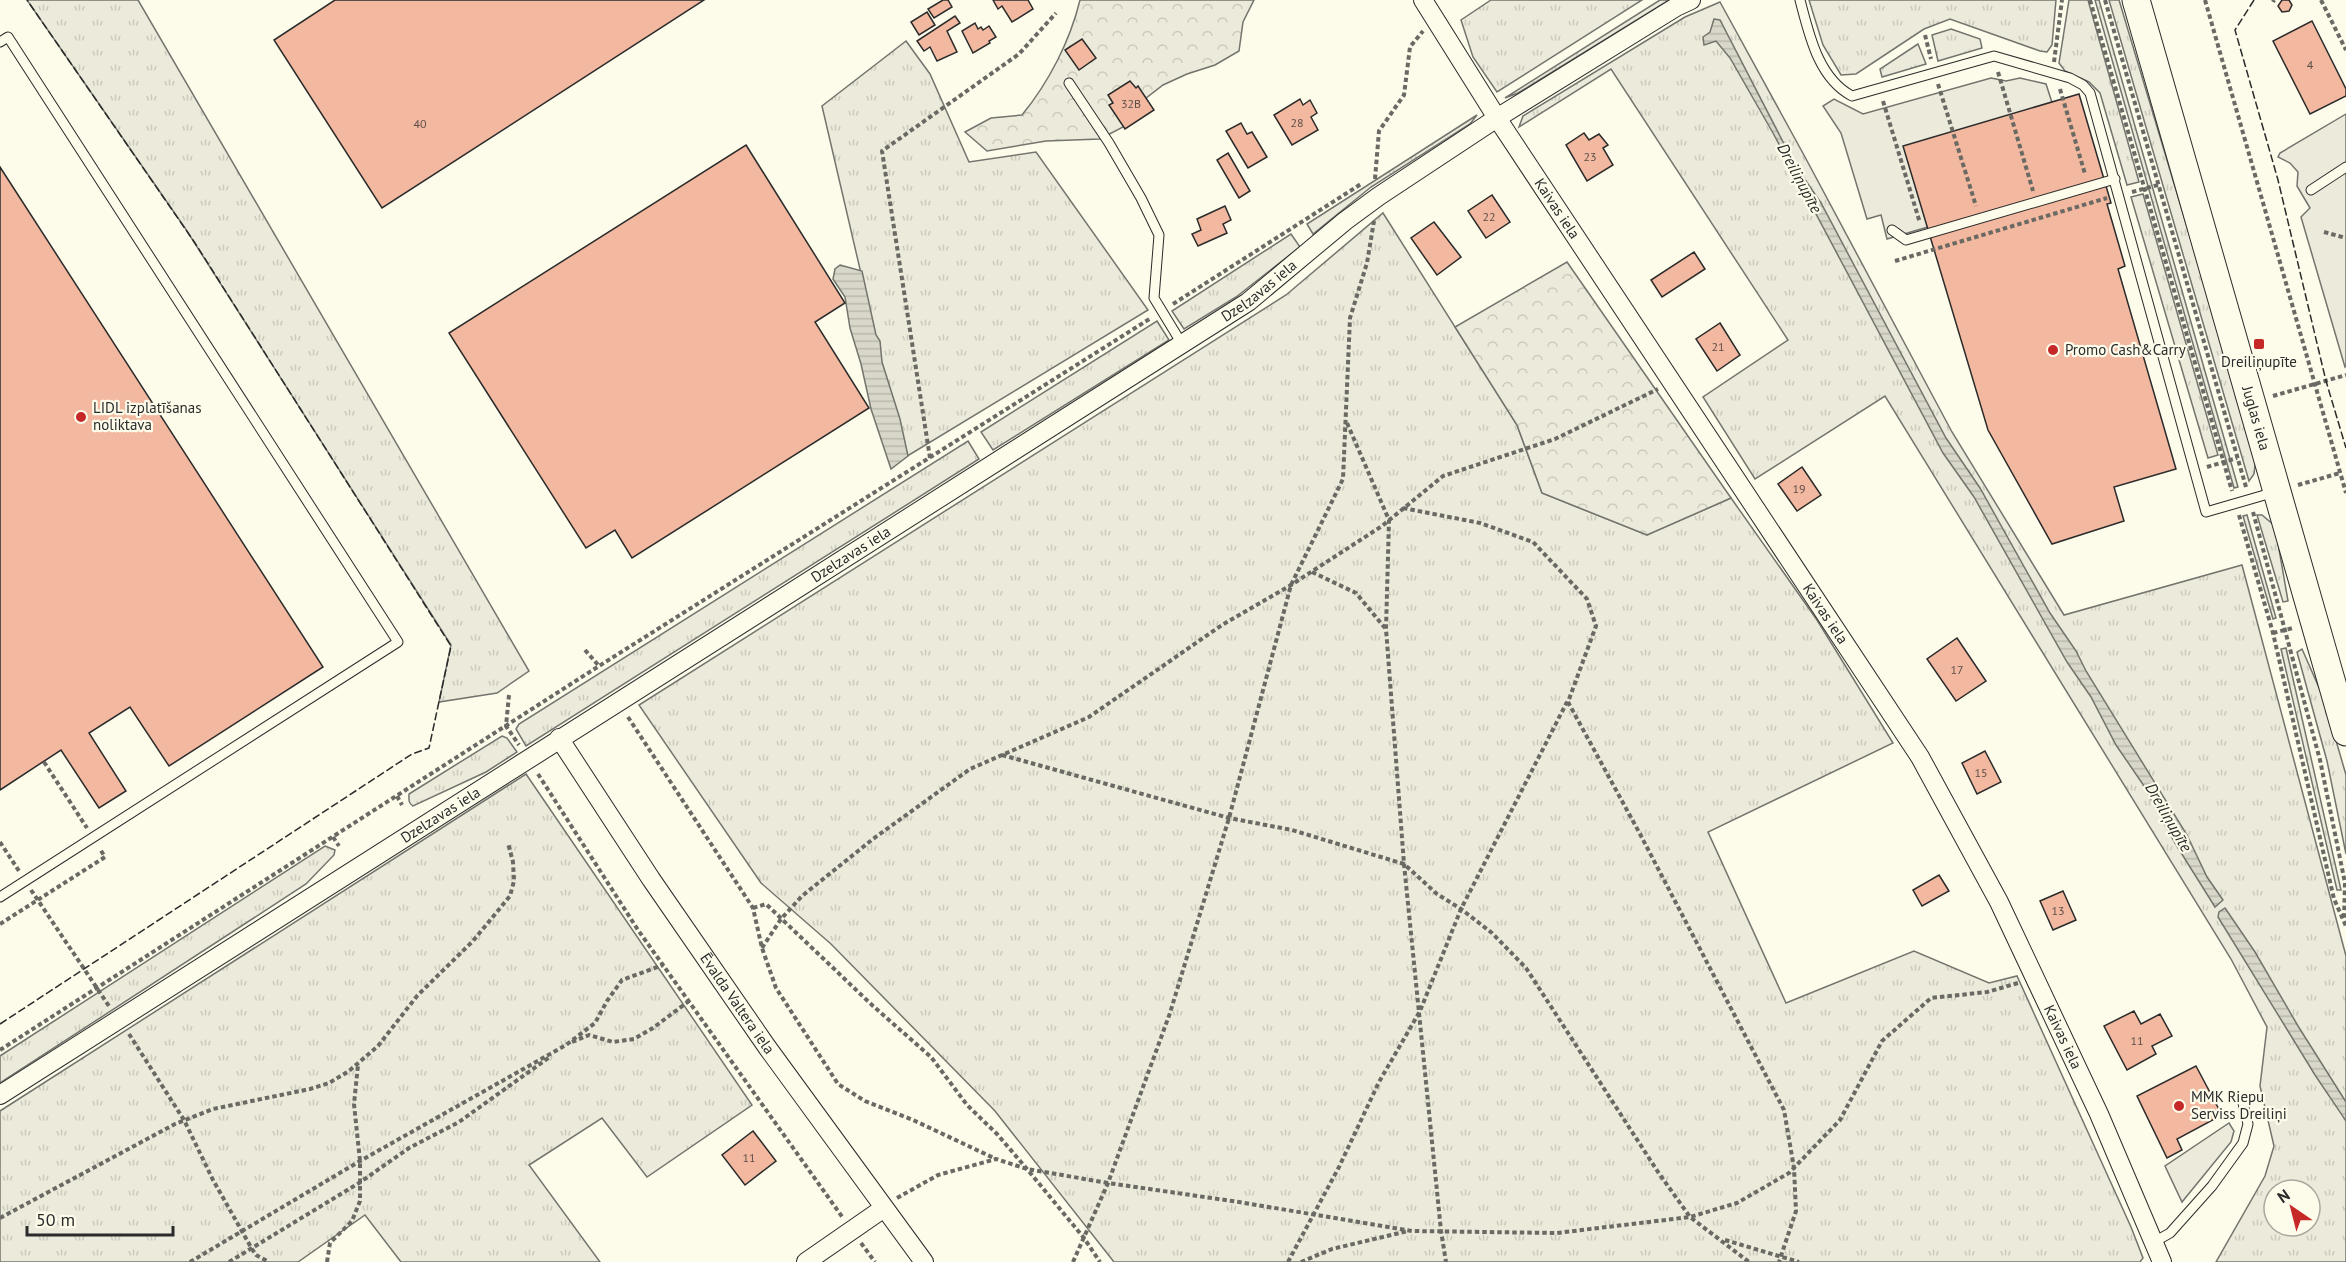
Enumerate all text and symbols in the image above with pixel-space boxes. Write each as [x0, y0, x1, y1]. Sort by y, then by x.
house number: 4 [2307, 57, 2314, 72]
house number: 32B [1121, 96, 1141, 111]
house number: 28 [1290, 115, 1304, 130]
house number: 40 [413, 116, 427, 131]
water label: Dreiliņupīte [1773, 140, 1827, 217]
house number: 23 [1583, 149, 1597, 164]
street label: Kaivas iela [1531, 174, 1584, 242]
house number: 22 [1482, 209, 1496, 224]
street label: Dzelzavas iela [1217, 255, 1300, 326]
marker: Dreiliņupīte [2252, 337, 2266, 351]
house number: 21 [1711, 339, 1725, 354]
place label: Promo Cash&Carry [2065, 340, 2186, 359]
marker: Promo Cash&Carry [2046, 343, 2060, 357]
place label: Dreiliņupīte [2221, 352, 2297, 371]
street label: Juglas iela [2238, 383, 2275, 452]
place label: LIDL izplatīšanas noliktava [93, 398, 202, 434]
marker: LIDL izplatīšanas noliktava [74, 410, 88, 424]
house number: 19 [1792, 481, 1806, 496]
street label: Dzelzavas iela [807, 522, 894, 586]
street label: Kaivas iela [1799, 580, 1853, 648]
house number: 17 [1950, 662, 1964, 677]
house number: 15 [1974, 765, 1988, 780]
water label: Dreiliņupīte [2141, 779, 2197, 856]
street label: Dzelzavas iela [397, 782, 484, 847]
house number: 13 [2051, 903, 2065, 918]
street label: Ēvalda Valtera iela [696, 949, 779, 1058]
street label: Kaivas iela [2040, 1002, 2086, 1072]
house number: 11 [2130, 1033, 2144, 1048]
place label: MMK Riepu Serviss Dreiliņi [2191, 1087, 2287, 1123]
marker: MMK Riepu Serviss Dreiliņi [2172, 1099, 2186, 1113]
house number: 11 [742, 1150, 756, 1165]
north arrow [2262, 1178, 2322, 1238]
text: N [2273, 1185, 2293, 1207]
scale bar [27, 1199, 172, 1237]
text: 50 m [36, 1208, 75, 1231]

